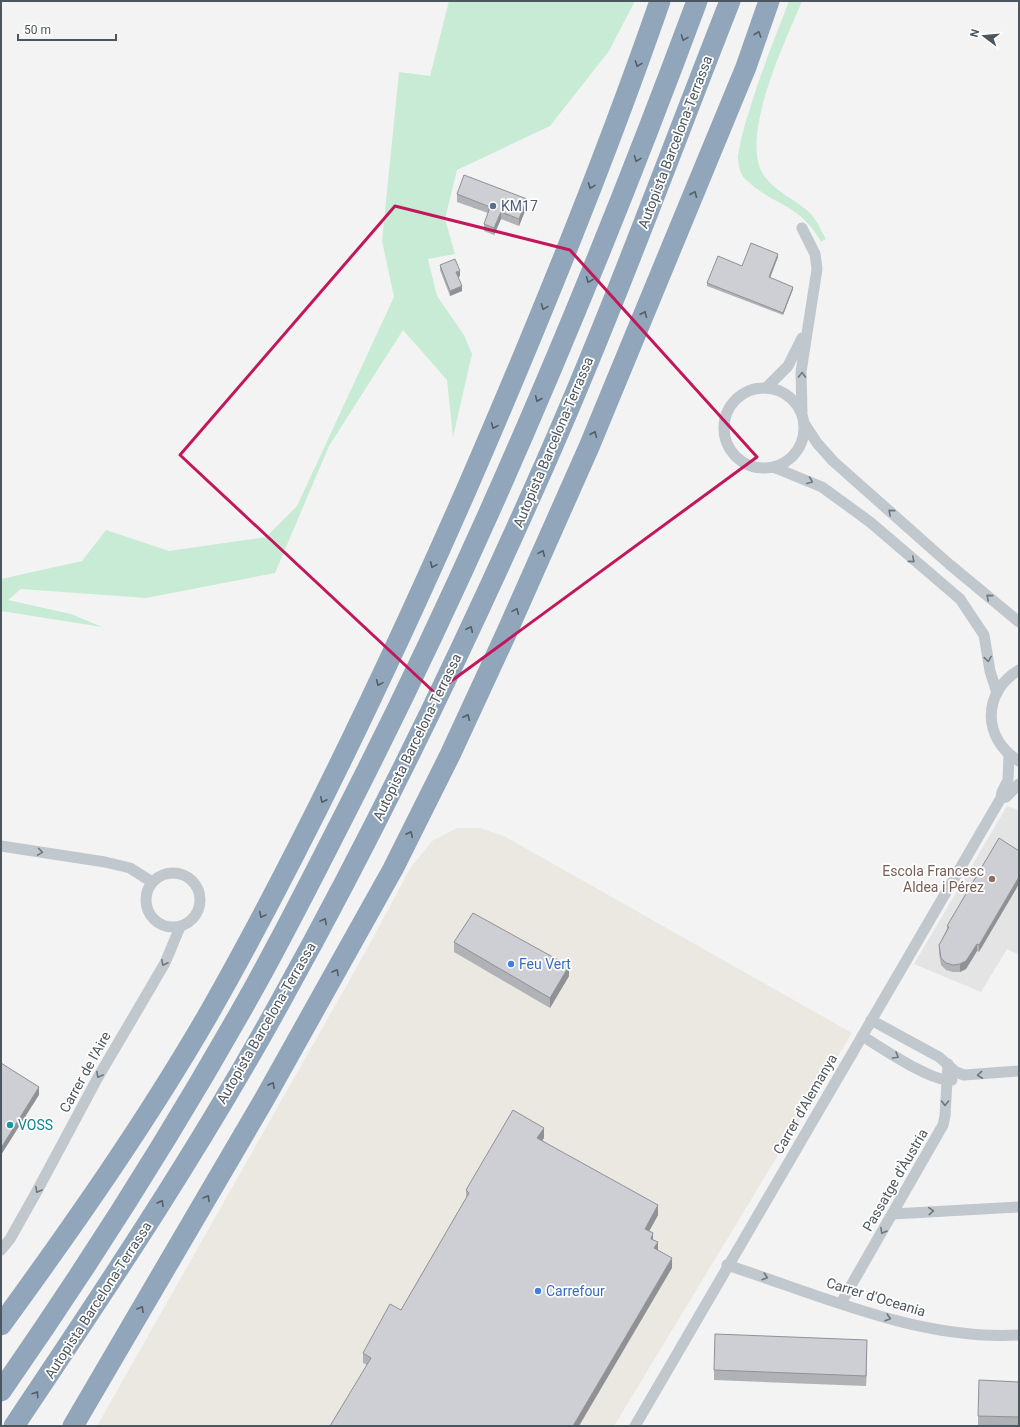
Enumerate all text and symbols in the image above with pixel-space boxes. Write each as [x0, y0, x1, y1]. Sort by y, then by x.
scale bar [18, 16, 116, 42]
north arrow [964, 16, 1004, 56]
text: 50 m [24, 23, 51, 37]
text: N [968, 28, 982, 39]
one-way arrow [753, 31, 761, 38]
one-way arrow [680, 34, 688, 41]
street label: Autopista Barcelona-Terrassa [635, 53, 715, 231]
one-way arrow [634, 61, 642, 68]
one-way arrow [634, 155, 642, 162]
one-way arrow [588, 182, 596, 189]
one-way arrow [689, 190, 697, 197]
place label: KM17 [501, 198, 538, 214]
marker: KM17 [488, 201, 498, 211]
one-way arrow [585, 276, 593, 283]
one-way arrow [541, 303, 549, 310]
one-way arrow [639, 310, 647, 318]
street label: Autopista Barcelona-Terrassa [510, 354, 596, 530]
one-way arrow [797, 372, 806, 378]
one-way arrow [535, 395, 543, 403]
one-way arrow [490, 423, 498, 430]
one-way arrow [589, 430, 597, 438]
one-way arrow [805, 476, 813, 484]
one-way arrow [888, 510, 895, 517]
one-way arrow [537, 549, 545, 556]
one-way arrow [908, 555, 915, 562]
one-way arrow [430, 560, 438, 568]
one-way arrow [986, 595, 994, 602]
one-way arrow [511, 608, 519, 616]
one-way arrow [465, 626, 473, 634]
street label: Autopista Barcelona-Terrassa [370, 651, 464, 823]
one-way arrow [983, 656, 992, 662]
one-way arrow [376, 679, 384, 687]
one-way arrow [462, 714, 470, 721]
one-way arrow [320, 796, 328, 804]
one-way arrow [405, 831, 413, 838]
one-way arrow [36, 847, 43, 856]
place label: Escola Francesc Aldea i Pérez [882, 863, 984, 895]
marker: Escola Francesc Aldea i Pérez [987, 874, 997, 884]
one-way arrow [259, 911, 267, 918]
one-way arrow [319, 918, 327, 925]
street label: Autopista Barcelona-Terrassa [213, 939, 319, 1107]
place label: Feu Vert [519, 956, 571, 972]
one-way arrow [161, 959, 169, 966]
marker: Feu Vert [506, 959, 516, 969]
one-way arrow [331, 969, 339, 976]
street label: Carrer de l'Aire [56, 1029, 114, 1115]
street label: Carrer d'Alemanya [770, 1051, 840, 1157]
one-way arrow [891, 1051, 899, 1058]
one-way arrow [977, 1070, 983, 1079]
one-way arrow [97, 1071, 104, 1078]
one-way arrow [268, 1082, 275, 1089]
one-way arrow [941, 1100, 950, 1106]
place label: VOSS [18, 1117, 53, 1133]
marker: VOSS [5, 1120, 15, 1130]
street label: Passatge d'Àustria [858, 1125, 931, 1234]
one-way arrow [35, 1186, 43, 1193]
one-way arrow [203, 1194, 210, 1202]
one-way arrow [156, 1200, 164, 1207]
one-way arrow [928, 1207, 934, 1216]
street label: Autopista Barcelona-Terrassa [41, 1219, 155, 1381]
one-way arrow [880, 1226, 887, 1234]
one-way arrow [761, 1273, 768, 1281]
street label: Carrer d'Oceania [824, 1274, 928, 1320]
place label: Carrefour [546, 1283, 605, 1299]
marker: Carrefour [533, 1286, 543, 1296]
one-way arrow [136, 1306, 144, 1313]
one-way arrow [884, 1313, 891, 1322]
one-way arrow [31, 1391, 38, 1398]

